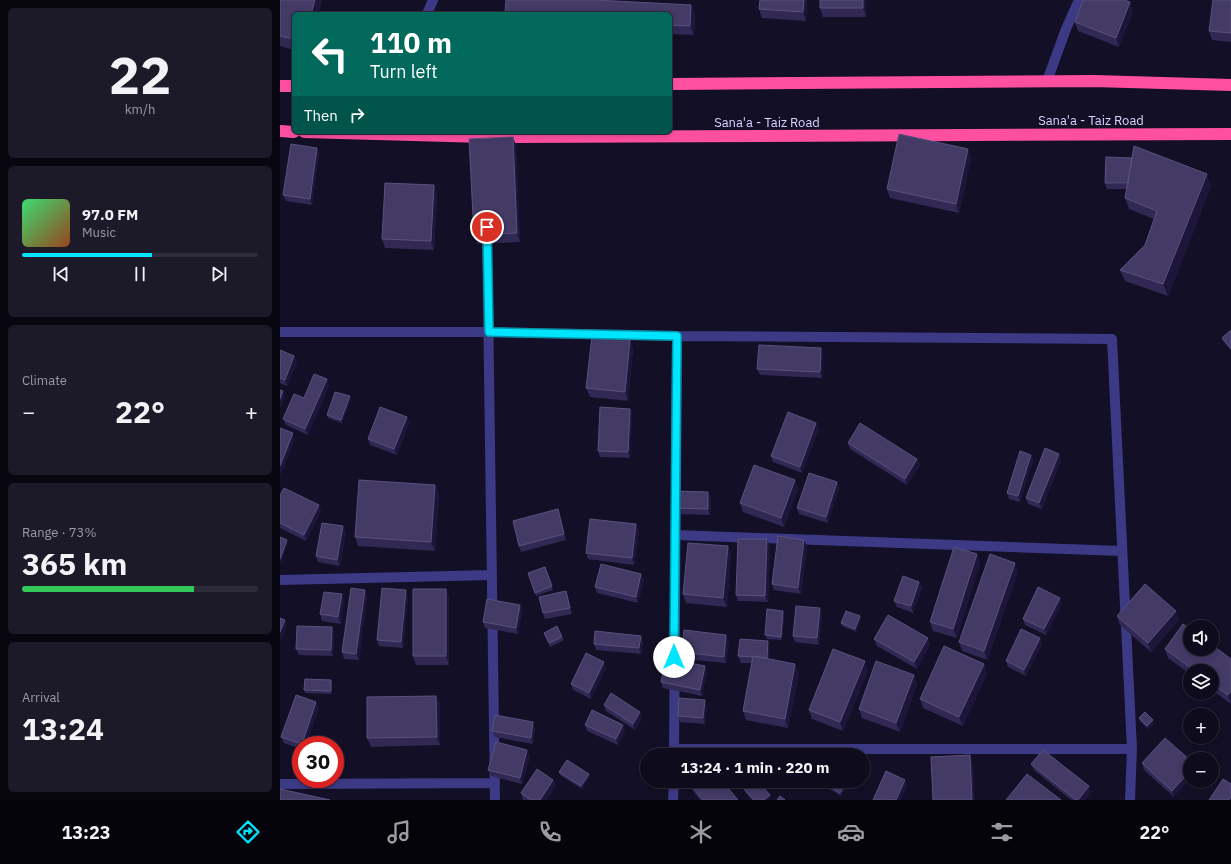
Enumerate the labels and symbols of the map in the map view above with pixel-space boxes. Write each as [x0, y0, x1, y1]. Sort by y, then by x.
street label: Sana'a - Taiz Road [1038, 112, 1144, 129]
street label: Sana'a - Taiz Road [714, 114, 820, 131]
pin [470, 210, 504, 244]
position arrow [653, 636, 695, 678]
speed limit sign: 30 [292, 736, 344, 788]

